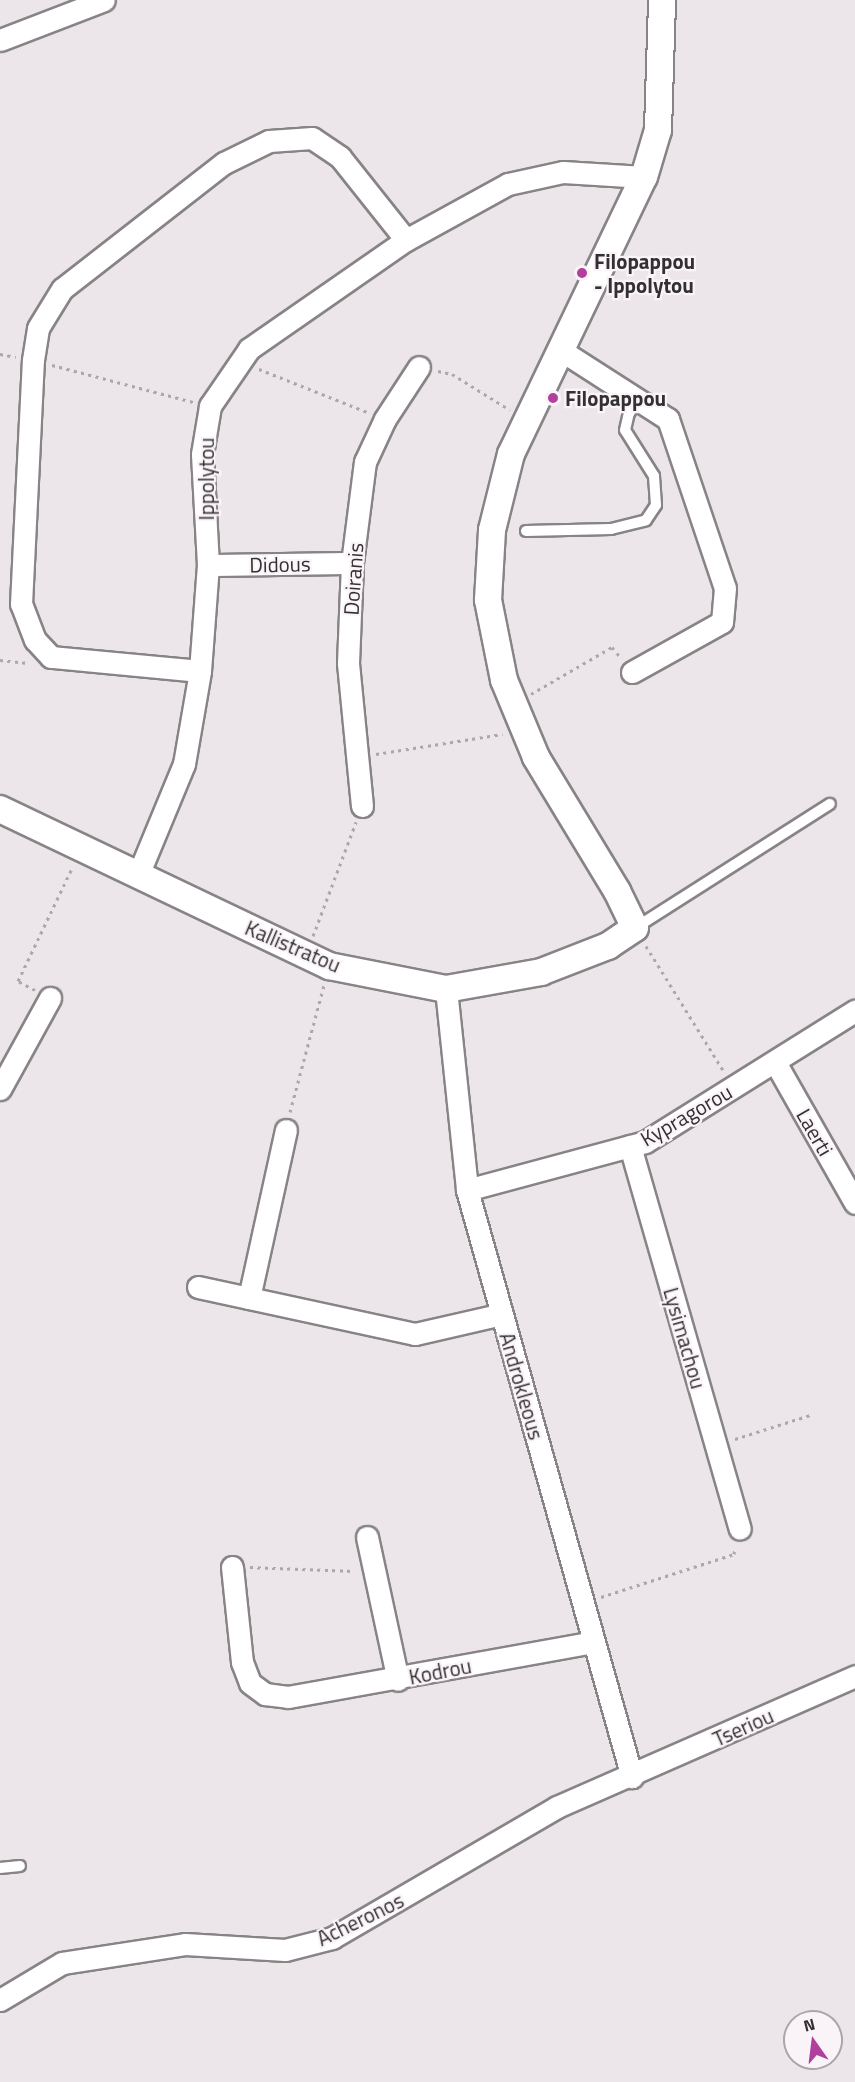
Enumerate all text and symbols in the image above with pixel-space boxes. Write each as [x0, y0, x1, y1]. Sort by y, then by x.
place label: Filopappou - Ippolytou [594, 248, 695, 298]
marker: Filopappou - Ippolytou [575, 266, 589, 280]
place label: Filopappou [565, 385, 666, 411]
marker: Filopappou [546, 391, 560, 405]
street label: Ippolytou [193, 438, 219, 520]
street label: Doiranis [338, 542, 368, 616]
street label: Didous [249, 551, 311, 577]
street label: Kallistratou [241, 915, 345, 977]
street label: Kypragorou [636, 1079, 736, 1151]
street label: Laerti [791, 1104, 839, 1160]
street label: Lysimachou [659, 1284, 711, 1392]
street label: Androkleous [495, 1329, 549, 1443]
street label: Kodrou [407, 1653, 473, 1689]
street label: Tseriou [709, 1703, 777, 1751]
street label: Acheronos [312, 1887, 408, 1951]
north arrow [783, 2010, 843, 2070]
text: N [801, 2011, 817, 2037]

